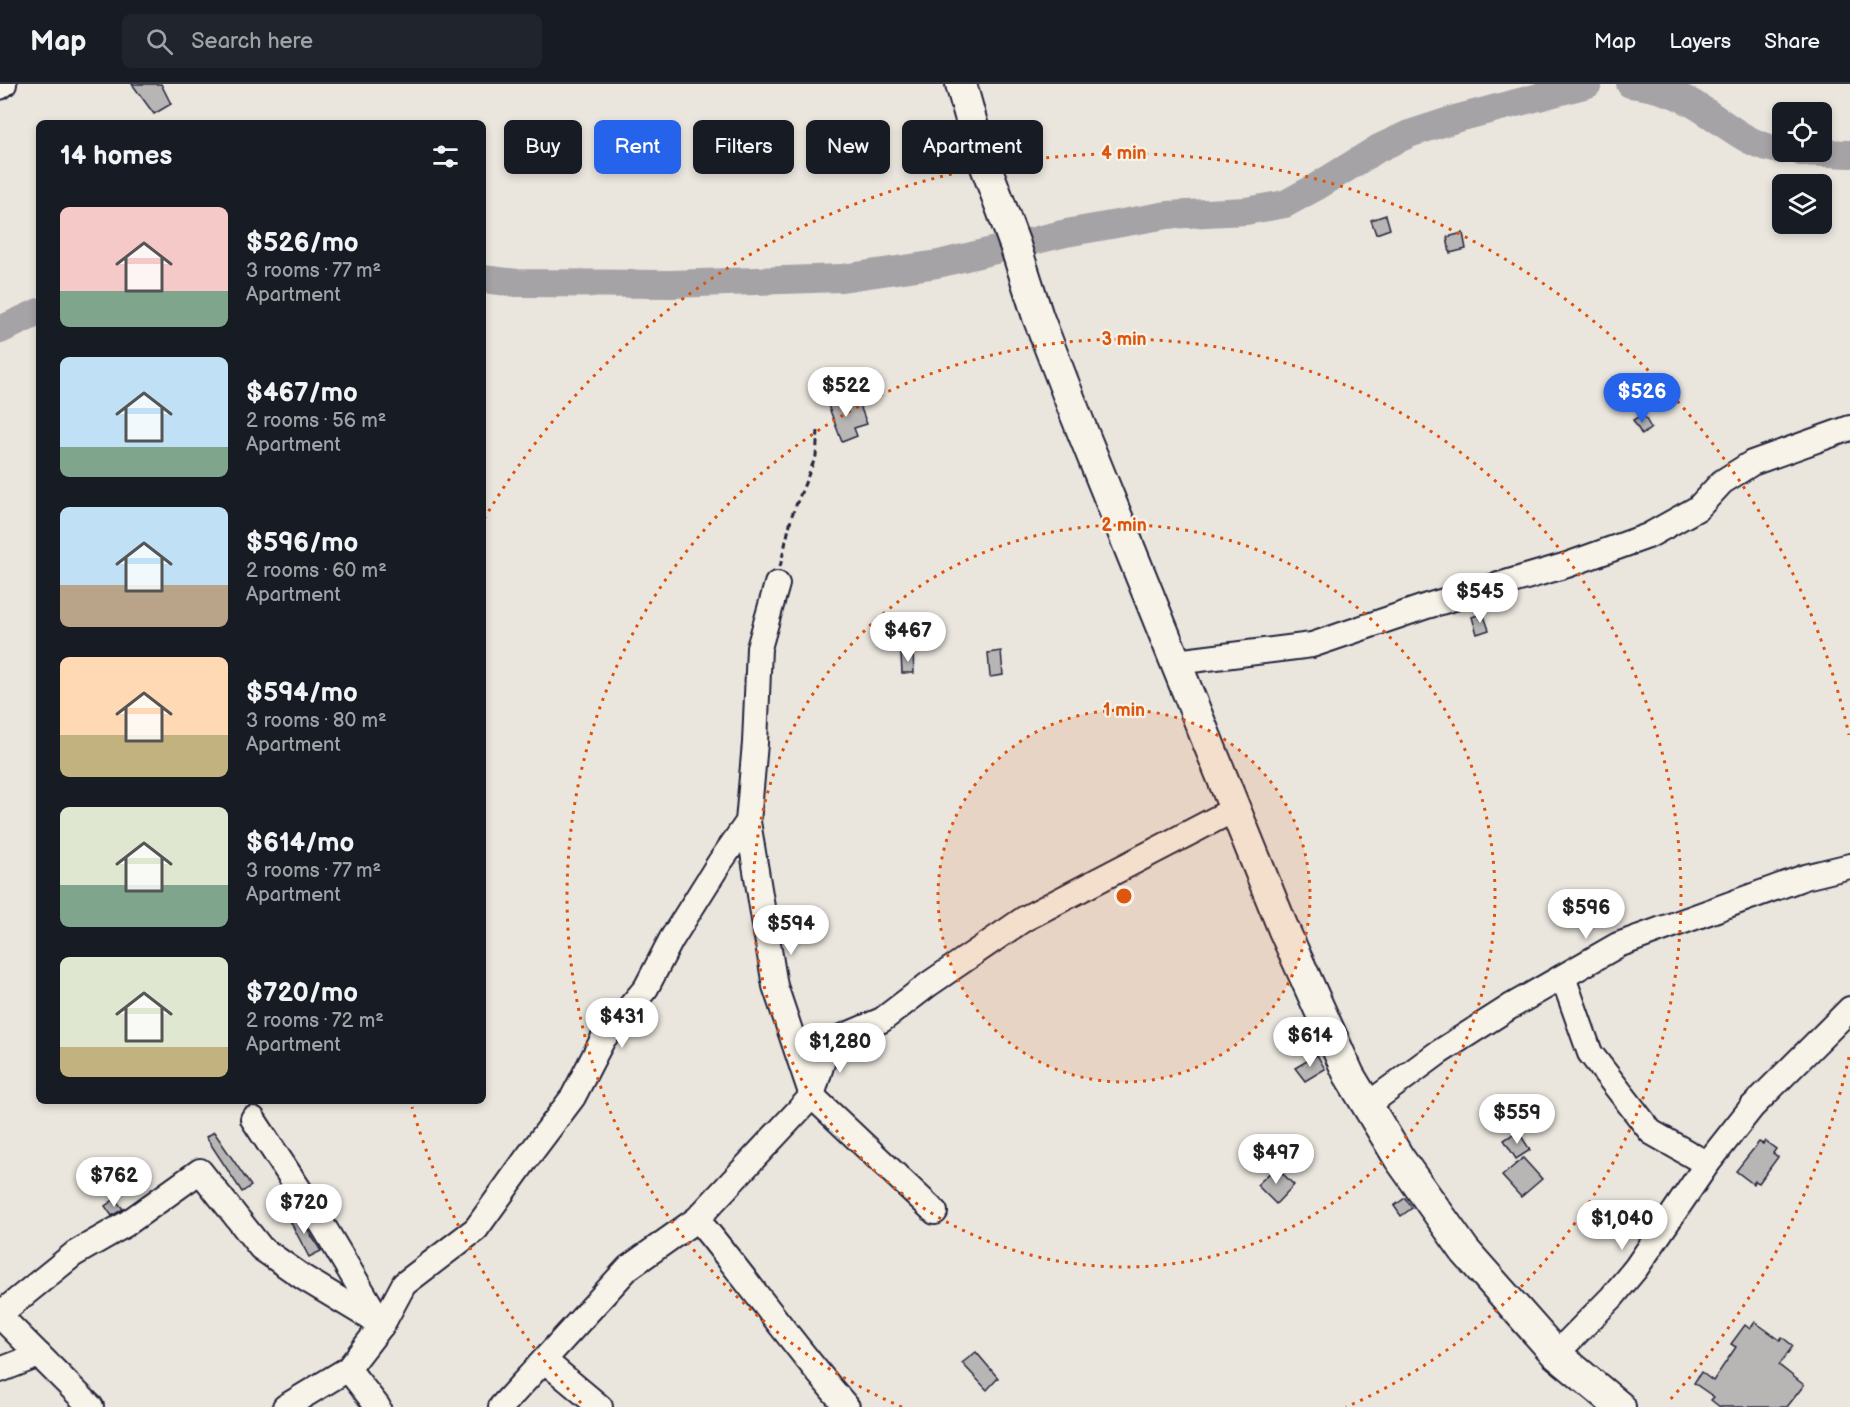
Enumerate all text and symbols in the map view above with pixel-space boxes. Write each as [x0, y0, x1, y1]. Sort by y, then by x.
search box [122, 14, 542, 68]
text: Map [30, 25, 86, 58]
icon: search [143, 25, 176, 58]
text: Search here [191, 28, 313, 55]
text: Map [1594, 29, 1636, 54]
text: Layers [1669, 29, 1731, 54]
text: Share [1764, 29, 1820, 54]
map controls [1772, 102, 1832, 234]
button: locate [1772, 102, 1832, 162]
chip: Buy [504, 120, 582, 174]
chip: Rent [594, 120, 681, 174]
chip: Filters [693, 120, 794, 174]
chip: New [806, 120, 890, 174]
chip: Apartment [902, 120, 1043, 174]
icon: filters [429, 140, 462, 173]
text: 14 homes [60, 141, 172, 172]
text: 4 min [1101, 143, 1147, 164]
button: layers [1772, 174, 1832, 234]
text: $526/mo [246, 228, 359, 259]
icon: home [108, 231, 180, 303]
text: 3 rooms · 77 m² [246, 259, 381, 283]
text: Apartment [246, 283, 341, 307]
text: 3 min [1101, 329, 1147, 350]
pin: $522 [810, 367, 882, 418]
pin: $526 [1606, 373, 1678, 424]
text: $522 [822, 374, 870, 398]
text: $467/mo [246, 378, 358, 409]
text: $526 [1618, 380, 1666, 404]
icon: home [108, 381, 180, 453]
text: 2 rooms · 56 m² [246, 409, 386, 433]
text: Apartment [246, 433, 341, 457]
text: 2 min [1101, 515, 1147, 536]
text: $596/mo [246, 528, 358, 559]
icon: home [108, 531, 180, 603]
text: 2 rooms · 60 m² [246, 559, 387, 583]
pin: $545 [1444, 573, 1516, 624]
text: $545 [1456, 580, 1504, 604]
text: Apartment [246, 583, 341, 607]
pin: $467 [872, 612, 944, 663]
text: $467 [884, 619, 932, 643]
text: $594/mo [246, 678, 358, 709]
icon: home [108, 681, 180, 753]
text: 1 min [1103, 700, 1145, 721]
text: 3 rooms · 80 m² [246, 709, 387, 733]
text: Apartment [246, 733, 341, 757]
text: $614/mo [246, 828, 354, 859]
icon: home [108, 831, 180, 903]
text: 3 rooms · 77 m² [246, 859, 381, 883]
text: Apartment [246, 883, 341, 907]
centre of rings [1114, 886, 1134, 906]
pin: $596 [1550, 889, 1622, 940]
text: $596 [1562, 896, 1610, 920]
pin: $594 [755, 905, 827, 956]
text: $594 [767, 912, 815, 936]
text: $720/mo [246, 978, 358, 1009]
icon: home [108, 981, 180, 1053]
pin: $431 [586, 998, 658, 1049]
text: $431 [599, 1005, 645, 1029]
text: 2 rooms · 72 m² [246, 1009, 384, 1033]
pin: $614 [1274, 1017, 1346, 1068]
pin: $1,280 [791, 1023, 889, 1074]
text: $614 [1287, 1024, 1333, 1048]
text: $1,280 [809, 1030, 871, 1054]
text: Apartment [246, 1033, 341, 1057]
pin: $559 [1481, 1094, 1553, 1145]
text: $559 [1493, 1101, 1541, 1125]
pin: $497 [1240, 1134, 1312, 1185]
text: $497 [1252, 1141, 1300, 1165]
pin: $762 [78, 1157, 150, 1208]
text: $762 [90, 1164, 138, 1188]
pin: $720 [268, 1184, 340, 1235]
text: $720 [280, 1191, 328, 1215]
pin: $1,040 [1573, 1200, 1671, 1251]
text: $1,040 [1591, 1207, 1653, 1231]

